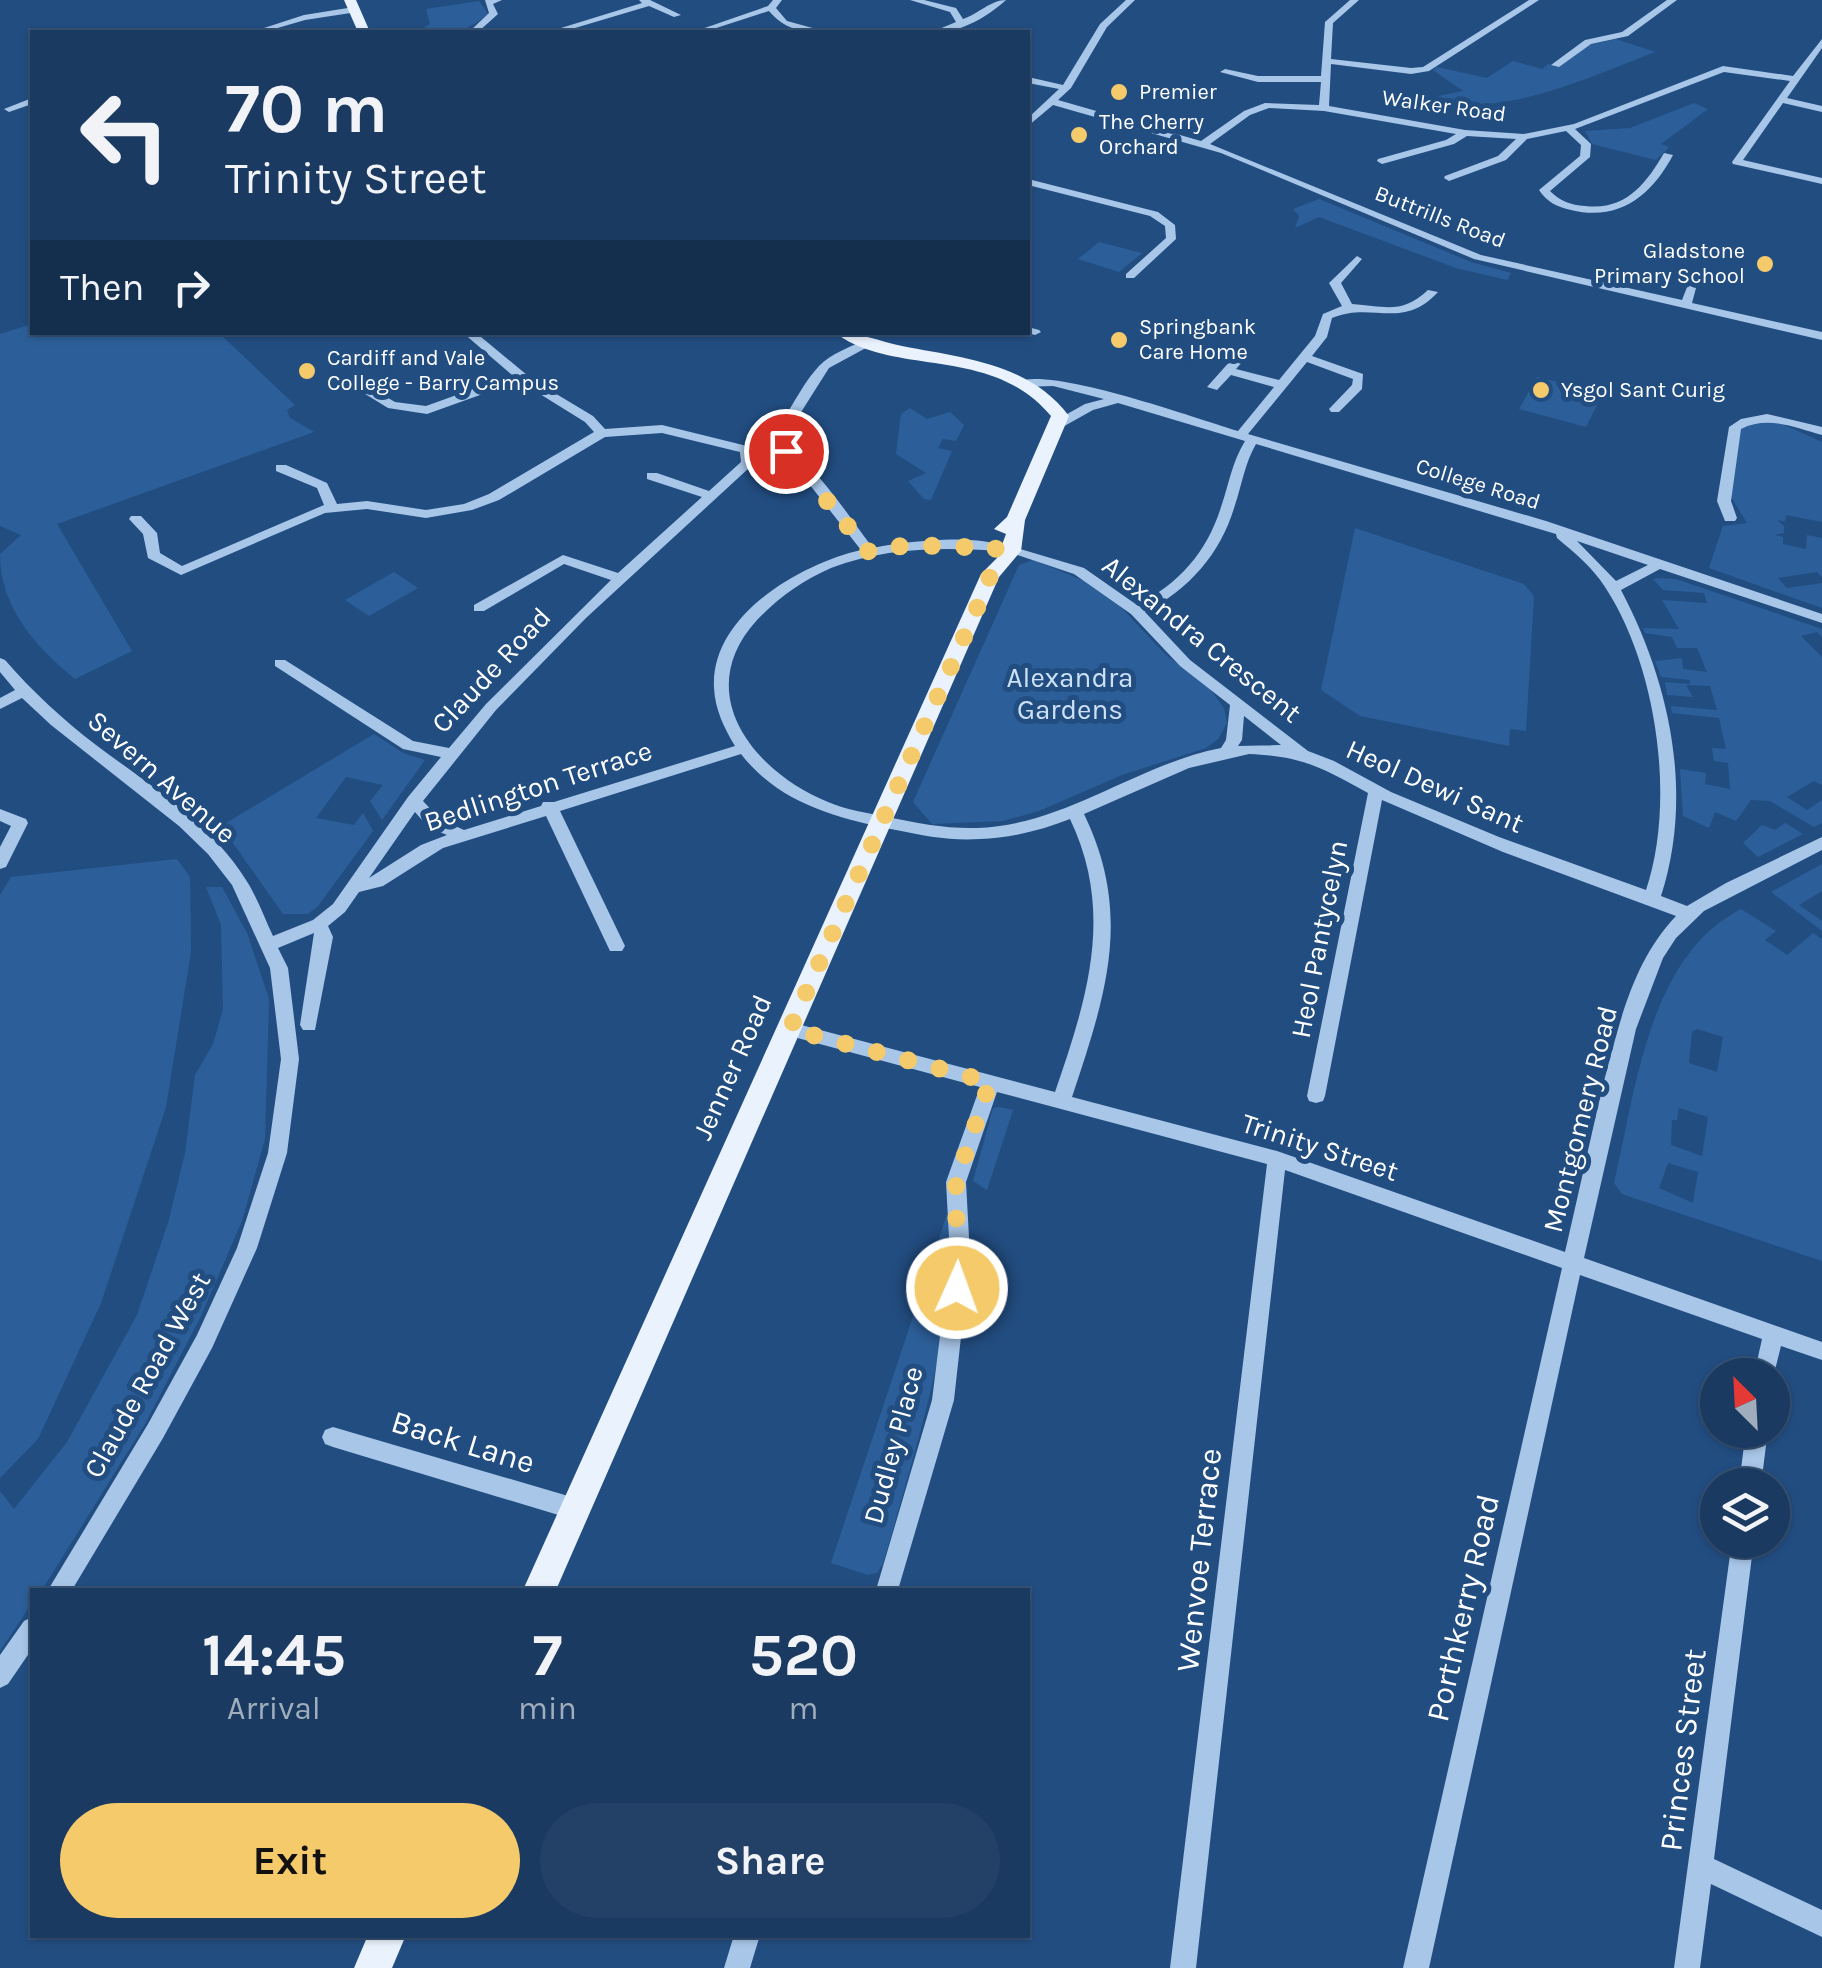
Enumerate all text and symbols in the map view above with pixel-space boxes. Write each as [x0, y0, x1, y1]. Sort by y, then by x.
text: 70 m [225, 68, 388, 150]
icon: left [60, 70, 190, 200]
place label: Premier [1139, 79, 1217, 105]
marker: Premier [1108, 81, 1130, 103]
street label: Walker Road [1380, 84, 1508, 128]
place label: The Cherry Orchard [1099, 109, 1204, 160]
marker: The Cherry Orchard [1068, 124, 1090, 146]
text: Trinity Street [225, 152, 487, 204]
street label: Buttrills Road [1371, 180, 1509, 254]
place label: Gladstone Primary School [1594, 238, 1745, 289]
marker: Gladstone Primary School [1754, 253, 1776, 275]
icon: right [164, 260, 219, 315]
text: Then [60, 265, 144, 310]
place label: Springbank Care Home [1139, 314, 1256, 365]
marker: Springbank Care Home [1108, 329, 1130, 351]
place label: Cardiff and Vale College - Barry Campus [327, 345, 559, 396]
marker: Cardiff and Vale College - Barry Campus [296, 360, 318, 382]
place label: Ysgol Sant Curig [1561, 377, 1726, 403]
marker: Ysgol Sant Curig [1530, 379, 1552, 401]
pin [744, 409, 829, 494]
icon: arrive [759, 424, 814, 479]
street label: College Road [1413, 453, 1543, 515]
street label: Alexandra Crescent [1096, 549, 1308, 729]
street label: Claude Road [425, 600, 557, 740]
park label: Alexandra Gardens [1006, 661, 1134, 726]
street label: Severn Avenue [81, 704, 243, 850]
street label: Heol Dewi Sant [1341, 732, 1529, 840]
street label: Bedlington Terrace [420, 734, 656, 838]
street label: Heol Pantycelyn [1284, 837, 1354, 1041]
street label: Jenner Road [685, 989, 779, 1145]
street label: Montgomery Road [1536, 1002, 1624, 1236]
street label: Trinity Street [1238, 1106, 1402, 1188]
position arrow [905, 1236, 1009, 1340]
street label: Claude Road West [77, 1266, 217, 1484]
north arrow [1700, 1358, 1790, 1448]
map controls [1700, 1358, 1790, 1558]
street label: Dudley Place [856, 1363, 930, 1527]
street label: Back Lane [387, 1403, 539, 1481]
street label: Wenvoe Terrace [1169, 1446, 1229, 1674]
button: layers [1700, 1468, 1790, 1558]
street label: Porthkerry Road [1419, 1491, 1507, 1725]
text: 14:45 [202, 1620, 346, 1690]
text: 7 [532, 1620, 562, 1690]
text: 520 [749, 1620, 858, 1690]
street label: Princes Street [1652, 1647, 1714, 1853]
text: Arrival [227, 1690, 321, 1727]
text: min [518, 1690, 577, 1727]
text: m [788, 1690, 818, 1727]
button: Exit [60, 1803, 520, 1918]
button: Share [540, 1803, 1000, 1918]

